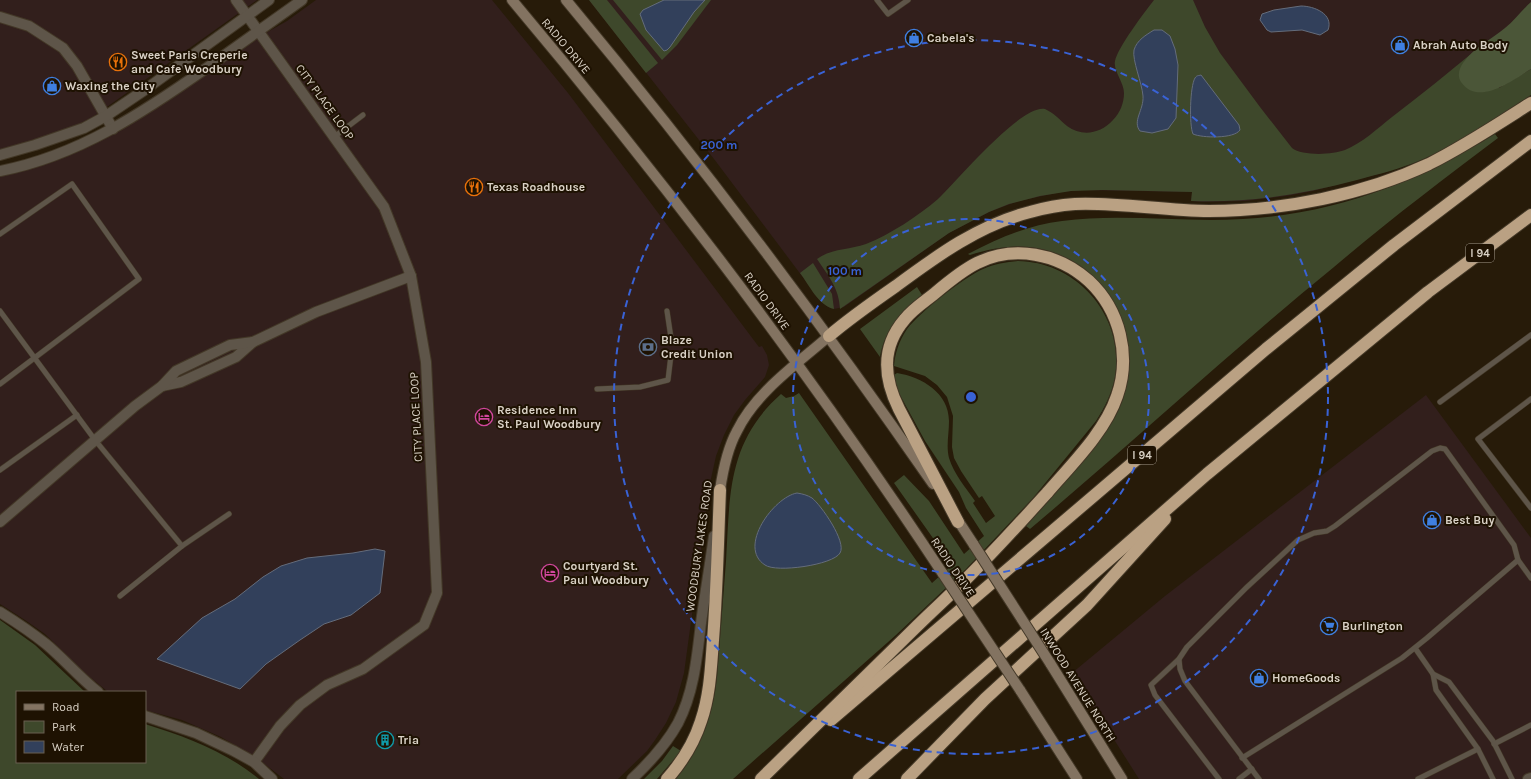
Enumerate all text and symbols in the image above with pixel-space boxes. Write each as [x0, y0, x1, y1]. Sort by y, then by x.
street label: RADIO DRIVE [539, 15, 593, 77]
shop icon: Cabela's [904, 28, 924, 48]
place label: Cabela's [927, 31, 975, 45]
shop icon: Abrah Auto Body [1390, 35, 1410, 55]
place label: Abrah Auto Body [1413, 38, 1508, 52]
place label: Sweet Paris Creperie and Cafe Woodbury [131, 48, 248, 76]
restaurant icon: Sweet Paris Creperie and Cafe Woodbury [108, 52, 128, 72]
street label: CITY PLACE LOOP [293, 61, 357, 143]
shop icon: Waxing the City [42, 76, 62, 96]
place label: Waxing the City [65, 79, 155, 93]
text: 200 m [701, 138, 737, 152]
restaurant icon: Texas Roadhouse [464, 177, 484, 197]
place label: Texas Roadhouse [487, 180, 585, 194]
road number: I 94 [1466, 244, 1494, 262]
text: 100 m [828, 264, 862, 278]
street label: RADIO DRIVE [741, 269, 793, 333]
place label: Blaze Credit Union [661, 333, 733, 361]
bank icon: Blaze Credit Union [638, 337, 658, 357]
street label: CITY PLACE LOOP [407, 371, 425, 462]
centre of rings [964, 390, 978, 404]
place label: Residence Inn St. Paul Woodbury [497, 403, 601, 431]
hotel icon: Residence Inn St. Paul Woodbury [474, 407, 494, 427]
road number: I 94 [1128, 446, 1156, 464]
street label: WOODBURY LAKES ROAD [683, 479, 715, 613]
shop icon: Best Buy [1422, 510, 1442, 530]
place label: Best Buy [1445, 513, 1495, 527]
street label: RADIO DRIVE [928, 535, 978, 599]
place label: Courtyard St. Paul Woodbury [563, 559, 649, 587]
hotel icon: Courtyard St. Paul Woodbury [540, 563, 560, 583]
supermarket icon: Burlington [1319, 616, 1339, 636]
place label: Burlington [1342, 619, 1403, 633]
street label: INWOOD AVENUE NORTH [1037, 625, 1119, 745]
shop icon: HomeGoods [1249, 668, 1269, 688]
place label: HomeGoods [1272, 671, 1340, 685]
legend [16, 691, 146, 763]
text: Road [52, 700, 80, 714]
text: Park [52, 720, 77, 734]
building icon: Tria [375, 730, 395, 750]
place label: Tria [398, 733, 419, 747]
text: Water [52, 740, 85, 754]

